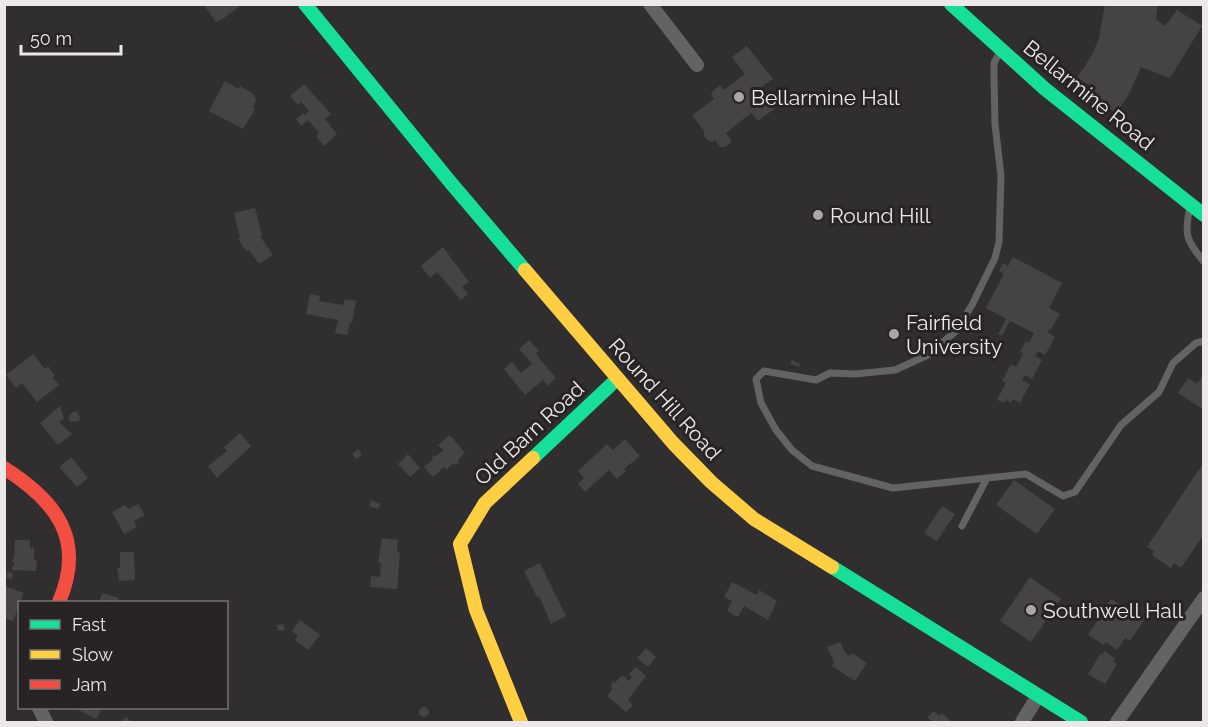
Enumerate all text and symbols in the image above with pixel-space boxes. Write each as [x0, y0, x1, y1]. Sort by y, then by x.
scale bar [21, 18, 122, 56]
text: 50 m [30, 28, 72, 49]
street label: Bellarmine Road [1019, 35, 1159, 155]
place label: Bellarmine Hall [751, 85, 900, 110]
marker: Bellarmine Hall [732, 90, 746, 104]
place label: Round Hill [830, 203, 931, 228]
marker: Round Hill [811, 208, 825, 222]
place label: Fairfield University [906, 310, 1002, 359]
marker: Fairfield University [887, 327, 901, 341]
street label: Round Hill Road [604, 333, 726, 465]
street label: Old Barn Road [469, 376, 589, 490]
place label: Southwell Hall [1043, 598, 1183, 623]
legend [18, 601, 228, 709]
marker: Southwell Hall [1024, 603, 1038, 617]
text: Fast [72, 614, 106, 635]
text: Slow [72, 644, 113, 665]
text: Jam [72, 674, 107, 695]

